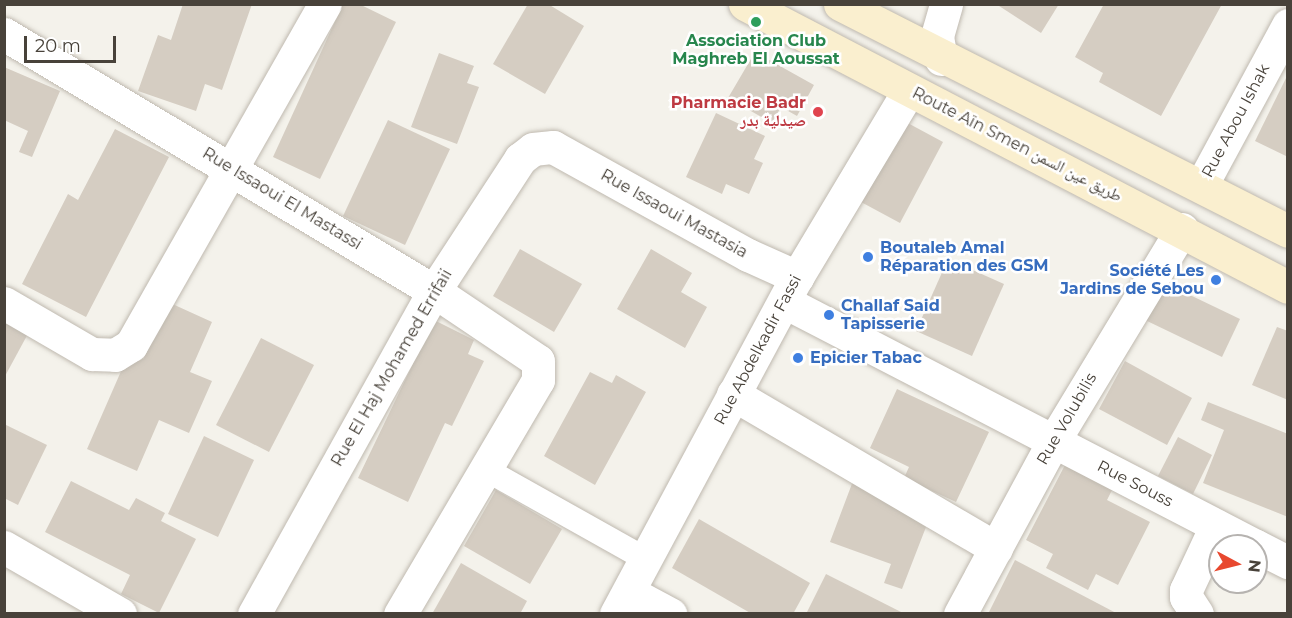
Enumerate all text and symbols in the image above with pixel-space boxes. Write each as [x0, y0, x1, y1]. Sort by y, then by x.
marker: Association Club Maghreb El Aoussat [749, 15, 763, 29]
scale bar [27, 24, 118, 62]
place label: Association Club Maghreb El Aoussat [672, 31, 840, 69]
text: 20 m [35, 35, 81, 57]
street label: Rue Abou Ishak [1198, 61, 1274, 181]
street label: Route Aïn Smen طريق عين السمن [909, 84, 1125, 206]
place label: Pharmacie Badr صيدلية بدر [671, 93, 806, 131]
marker: Pharmacie Badr صيدلية بدر [811, 105, 825, 119]
street label: Rue Issaoui El Mastassi [199, 144, 365, 254]
street label: Rue Issaoui Mastasia [597, 166, 751, 262]
place label: Boutaleb Amal Réparation des GSM [880, 238, 1049, 276]
marker: Boutaleb Amal Réparation des GSM [861, 250, 875, 264]
place label: Société Les Jardins de Sebou [1060, 261, 1204, 299]
street label: Rue El Haj Mohamed Errifaii [328, 266, 456, 470]
street label: Rue Abdelkadir Fassi [710, 272, 806, 428]
marker: Société Les Jardins de Sebou [1209, 273, 1223, 287]
place label: Challaf Said Tapisserie [841, 296, 940, 334]
marker: Challaf Said Tapisserie [822, 308, 836, 322]
place label: Epicier Tabac [810, 348, 922, 368]
marker: Epicier Tabac [791, 351, 805, 365]
street label: Rue Volubilis [1033, 370, 1101, 468]
street label: Rue Souss [1094, 457, 1176, 511]
north arrow [1208, 534, 1268, 594]
text: N [1244, 558, 1265, 574]

